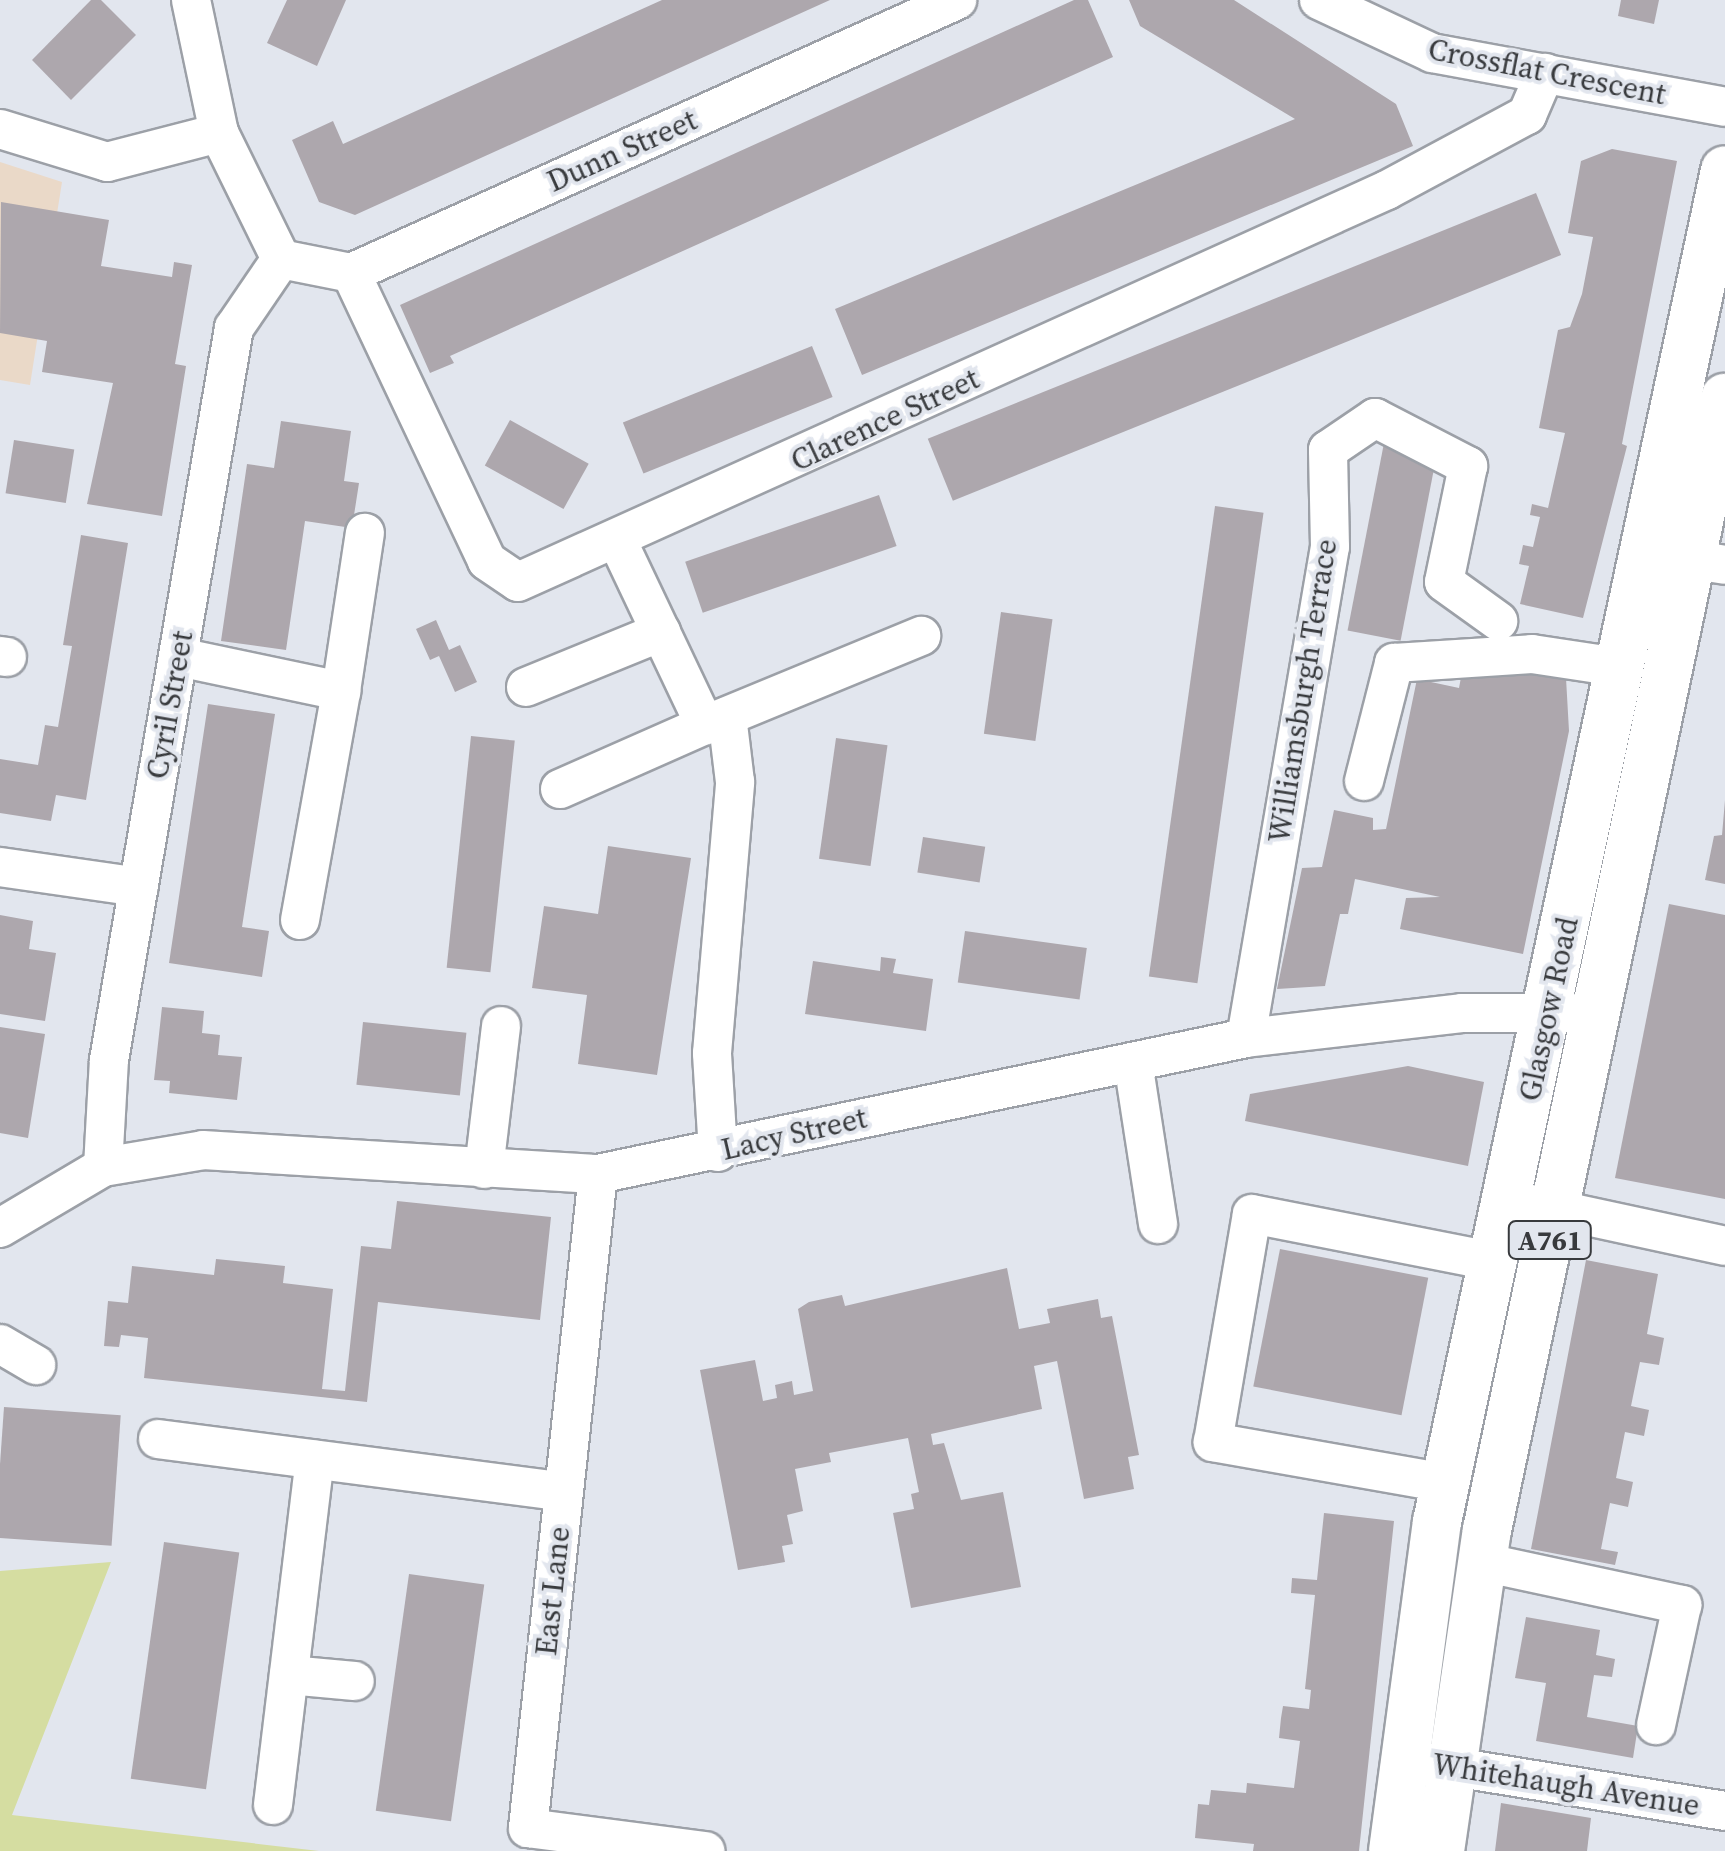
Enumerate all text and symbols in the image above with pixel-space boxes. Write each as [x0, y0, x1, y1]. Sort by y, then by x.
street label: Crossflat Crescent [1425, 31, 1669, 113]
street label: Dunn Street [542, 102, 702, 200]
street label: Clarence Street [785, 361, 985, 479]
street label: Williamsburgh Terrace [1261, 536, 1345, 846]
street label: Cyril Street [139, 628, 201, 782]
street label: Glasgow Road [1512, 914, 1586, 1104]
street label: Lacy Street [718, 1100, 870, 1168]
road number: A761 [1508, 1217, 1592, 1263]
street label: East Lane [528, 1525, 578, 1657]
street label: Whitehaugh Avenue [1430, 1746, 1702, 1824]

